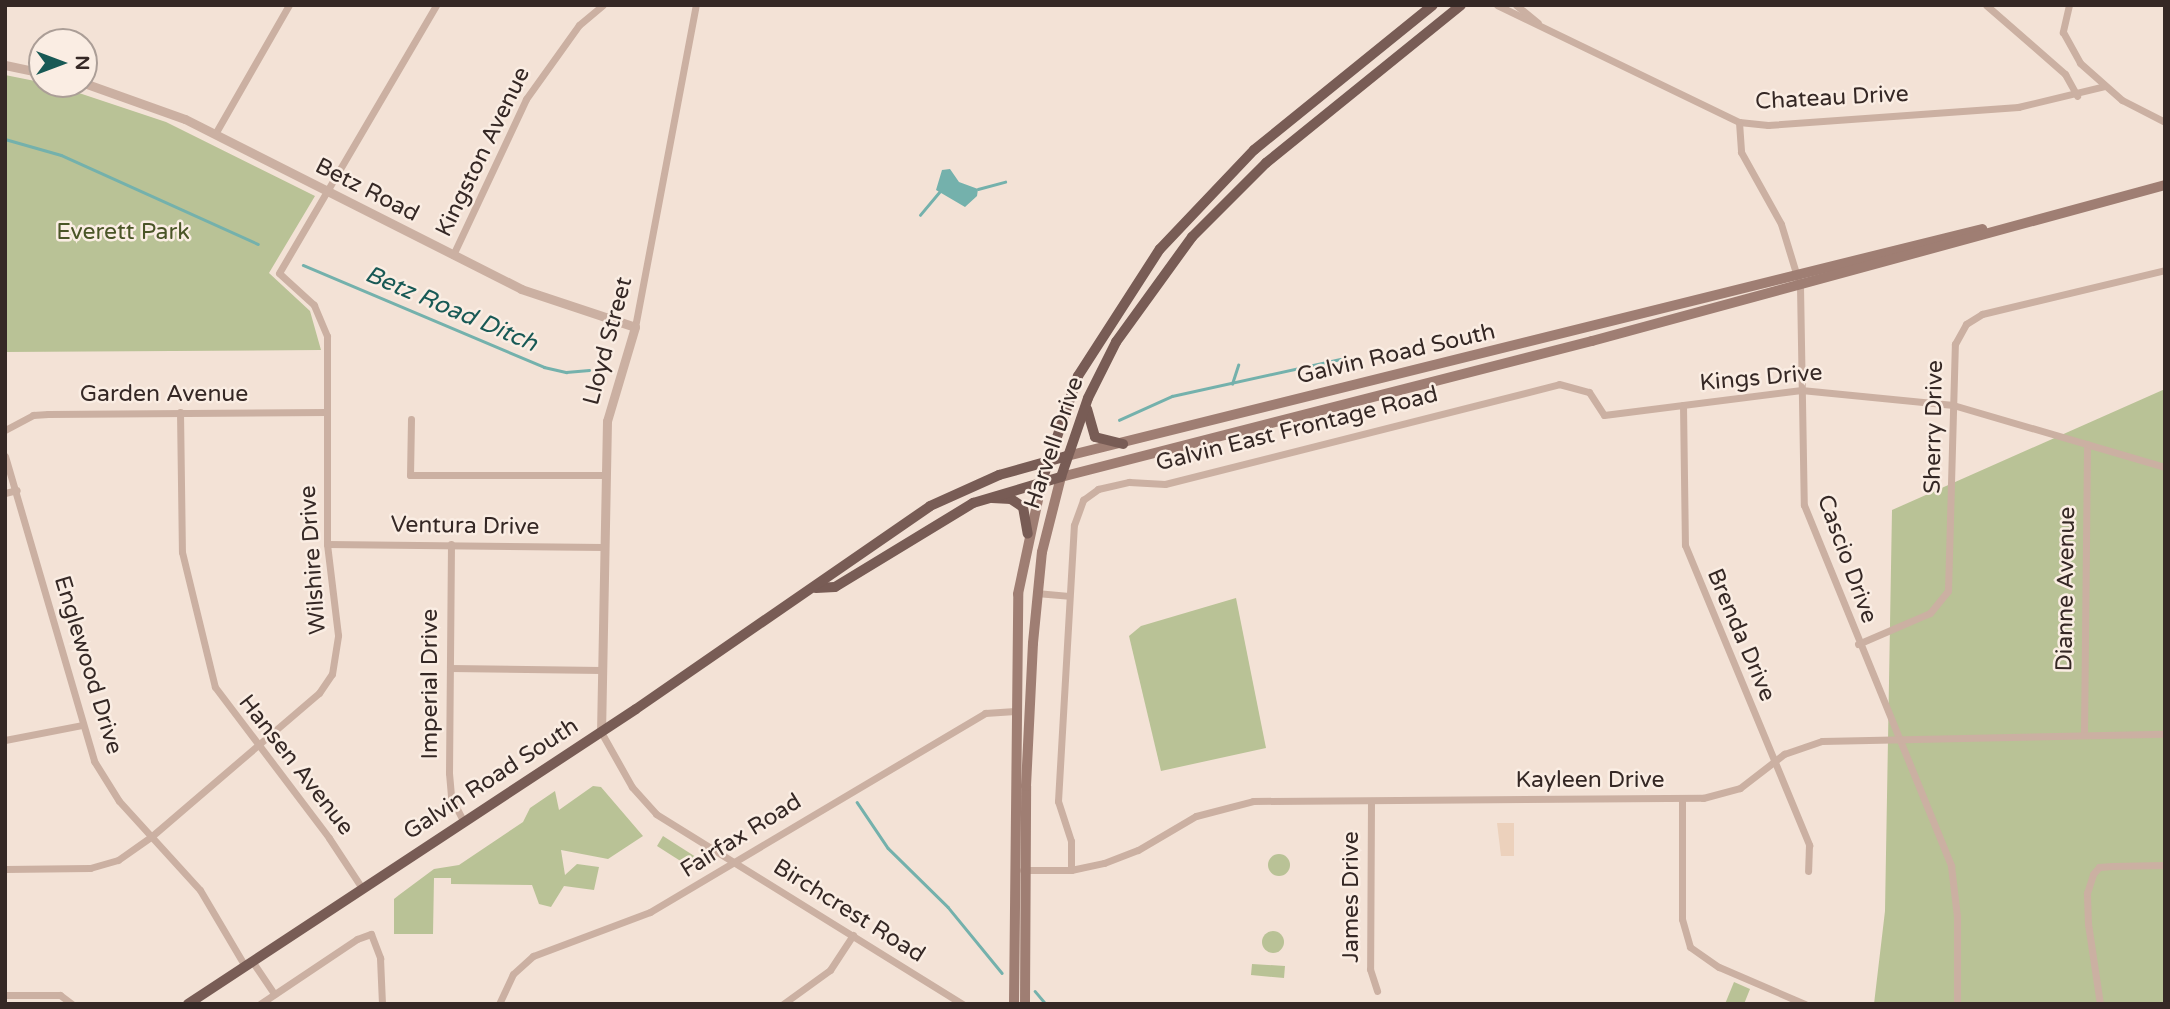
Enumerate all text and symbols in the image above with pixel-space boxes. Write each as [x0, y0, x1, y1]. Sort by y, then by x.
north arrow [28, 28, 98, 98]
text: N [71, 55, 93, 71]
street label: Kingston Avenue [430, 63, 536, 241]
street label: Chateau Drive [1755, 80, 1909, 116]
street label: Betz Road [310, 152, 424, 228]
park label: Everett Park [56, 218, 190, 246]
water label: Betz Road Ditch [361, 260, 541, 358]
street label: Lloyd Street [578, 274, 638, 408]
street label: Galvin Road South [1294, 318, 1498, 390]
street label: Kings Drive [1698, 359, 1824, 397]
street label: Sherry Drive [1919, 360, 1949, 494]
street label: Harvell Drive [1018, 373, 1090, 513]
street label: Garden Avenue [80, 380, 248, 408]
street label: Galvin East Frontage Road [1153, 381, 1441, 477]
street label: Wilshire Drive [294, 485, 332, 635]
street label: Cascio Drive [1811, 491, 1883, 627]
street label: Dianne Avenue [2051, 506, 2081, 672]
street label: Ventura Drive [390, 511, 540, 541]
street label: Brenda Drive [1701, 565, 1781, 705]
street label: Englewood Drive [48, 573, 128, 757]
street label: Imperial Drive [416, 609, 444, 759]
street label: Hansen Avenue [233, 689, 359, 841]
street label: Galvin Road South [398, 712, 584, 846]
street label: Kayleen Drive [1516, 766, 1664, 794]
street label: Fairfax Road [675, 788, 807, 884]
street label: James Drive [1337, 831, 1365, 963]
street label: Birchcrest Road [768, 853, 930, 969]

